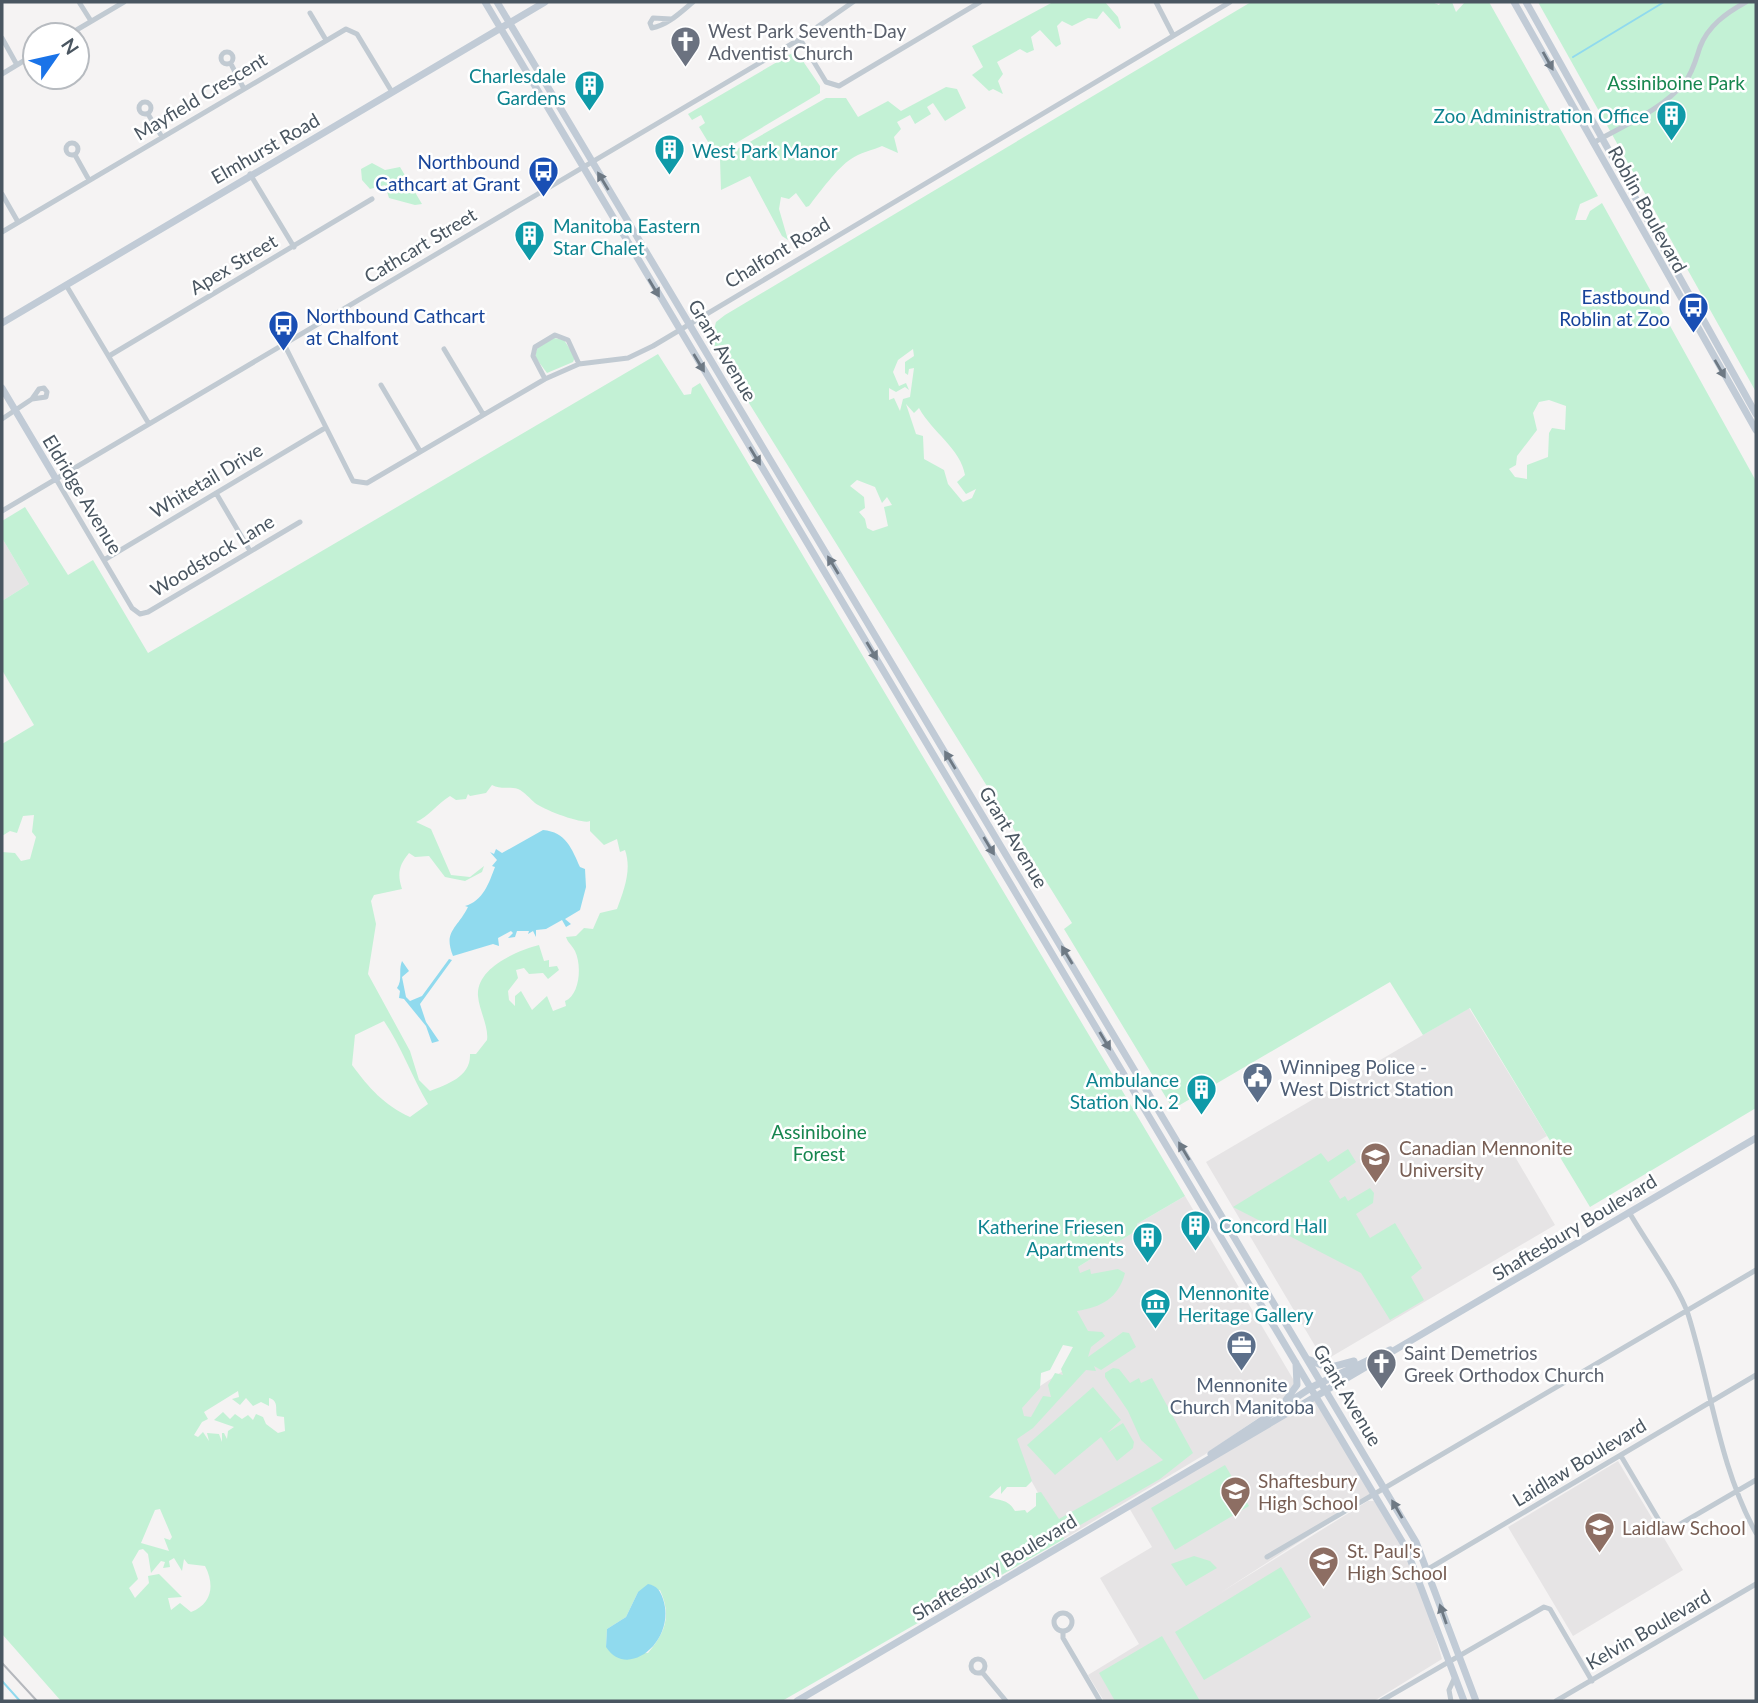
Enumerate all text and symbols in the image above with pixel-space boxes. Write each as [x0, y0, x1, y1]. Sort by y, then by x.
place label: West Park Seventh-Day Adventist Church [708, 19, 907, 64]
north arrow [21, 21, 91, 91]
church icon: West Park Seventh-Day Adventist Church [668, 24, 702, 68]
text: N [57, 34, 84, 59]
street label: Mayfield Crescent [129, 47, 271, 145]
one-way arrow [1542, 51, 1554, 71]
place label: Charlesdale Gardens [469, 64, 566, 109]
building icon: Charlesdale Gardens [572, 69, 606, 113]
park label: Assiniboine Park [1607, 71, 1745, 94]
building icon: Zoo Administration Office [1655, 98, 1689, 142]
place label: Zoo Administration Office [1434, 104, 1649, 127]
street label: Elmhurst Road [207, 108, 323, 188]
building icon: West Park Manor [652, 133, 686, 177]
place label: West Park Manor [692, 139, 838, 162]
street label: Roblin Boulevard [1604, 142, 1692, 276]
place label: Northbound Cathcart at Grant [375, 150, 520, 195]
bus stop icon: Northbound Cathcart at Grant [526, 155, 560, 199]
one-way arrow [597, 171, 609, 190]
street label: Cathcart Street [360, 202, 480, 287]
street label: Chalfont Road [720, 212, 834, 292]
place label: Manitoba Eastern Star Chalet [553, 214, 700, 259]
building icon: Manitoba Eastern Star Chalet [513, 219, 547, 263]
street label: Apex Street [185, 229, 281, 299]
one-way arrow [648, 279, 661, 298]
place label: Eastbound Roblin at Zoo [1559, 285, 1670, 330]
bus stop icon: Eastbound Roblin at Zoo [1676, 290, 1710, 334]
street label: Grant Avenue [684, 295, 762, 405]
place label: Northbound Cathcart at Chalfont [306, 304, 485, 349]
bus stop icon: Northbound Cathcart at Chalfont [266, 309, 300, 353]
one-way arrow [693, 354, 706, 373]
one-way arrow [1714, 359, 1726, 378]
street label: Eldridge Avenue [38, 430, 128, 558]
street label: Whitetail Drive [146, 437, 266, 523]
one-way arrow [749, 446, 761, 465]
street label: Woodstock Lane [146, 509, 278, 601]
one-way arrow [827, 556, 839, 575]
one-way arrow [865, 642, 878, 661]
one-way arrow [944, 751, 956, 770]
street label: Grant Avenue [975, 782, 1053, 892]
one-way arrow [982, 837, 995, 856]
one-way arrow [1061, 946, 1073, 965]
one-way arrow [1099, 1032, 1112, 1051]
place label: Winnipeg Police - West District Station [1280, 1055, 1454, 1100]
public building icon: Winnipeg Police - West District Station [1240, 1060, 1274, 1104]
place label: Ambulance Station No. 2 [1070, 1068, 1179, 1113]
building icon: Ambulance Station No. 2 [1185, 1073, 1219, 1117]
park label: Assiniboine Forest [771, 1120, 867, 1165]
place label: Canadian Mennonite University [1399, 1136, 1573, 1181]
one-way arrow [1177, 1141, 1190, 1160]
school or university icon: Canadian Mennonite University [1359, 1141, 1393, 1185]
street label: Shaftesbury Boulevard [1488, 1169, 1660, 1285]
building icon: Concord Hall [1179, 1208, 1213, 1252]
place label: Concord Hall [1219, 1214, 1327, 1237]
place label: Katherine Friesen Apartments [977, 1215, 1124, 1260]
building icon: Katherine Friesen Apartments [1130, 1220, 1164, 1264]
place label: Mennonite Heritage Gallery [1178, 1281, 1314, 1326]
museum icon: Mennonite Heritage Gallery [1138, 1286, 1172, 1330]
office icon: Mennonite Church Manitoba [1225, 1328, 1259, 1372]
street label: Grant Avenue [1309, 1340, 1387, 1450]
place label: Saint Demetrios Greek Orthodox Church [1404, 1341, 1604, 1386]
church icon: Saint Demetrios Greek Orthodox Church [1364, 1346, 1398, 1390]
place label: Mennonite Church Manitoba [1170, 1373, 1314, 1418]
street label: Laidlaw Boulevard [1508, 1413, 1650, 1511]
place label: Shaftesbury High School [1258, 1469, 1358, 1514]
school or university icon: Shaftesbury High School [1218, 1474, 1252, 1518]
one-way arrow [1391, 1499, 1403, 1518]
street label: Shaftesbury Boulevard [908, 1509, 1080, 1625]
school or university icon: Laidlaw School [1582, 1510, 1616, 1554]
place label: Laidlaw School [1622, 1516, 1746, 1539]
place label: St. Paul's High School [1347, 1539, 1447, 1584]
school or university icon: St. Paul's High School [1307, 1544, 1341, 1588]
street label: Kelvin Boulevard [1582, 1584, 1714, 1674]
one-way arrow [1437, 1604, 1448, 1625]

